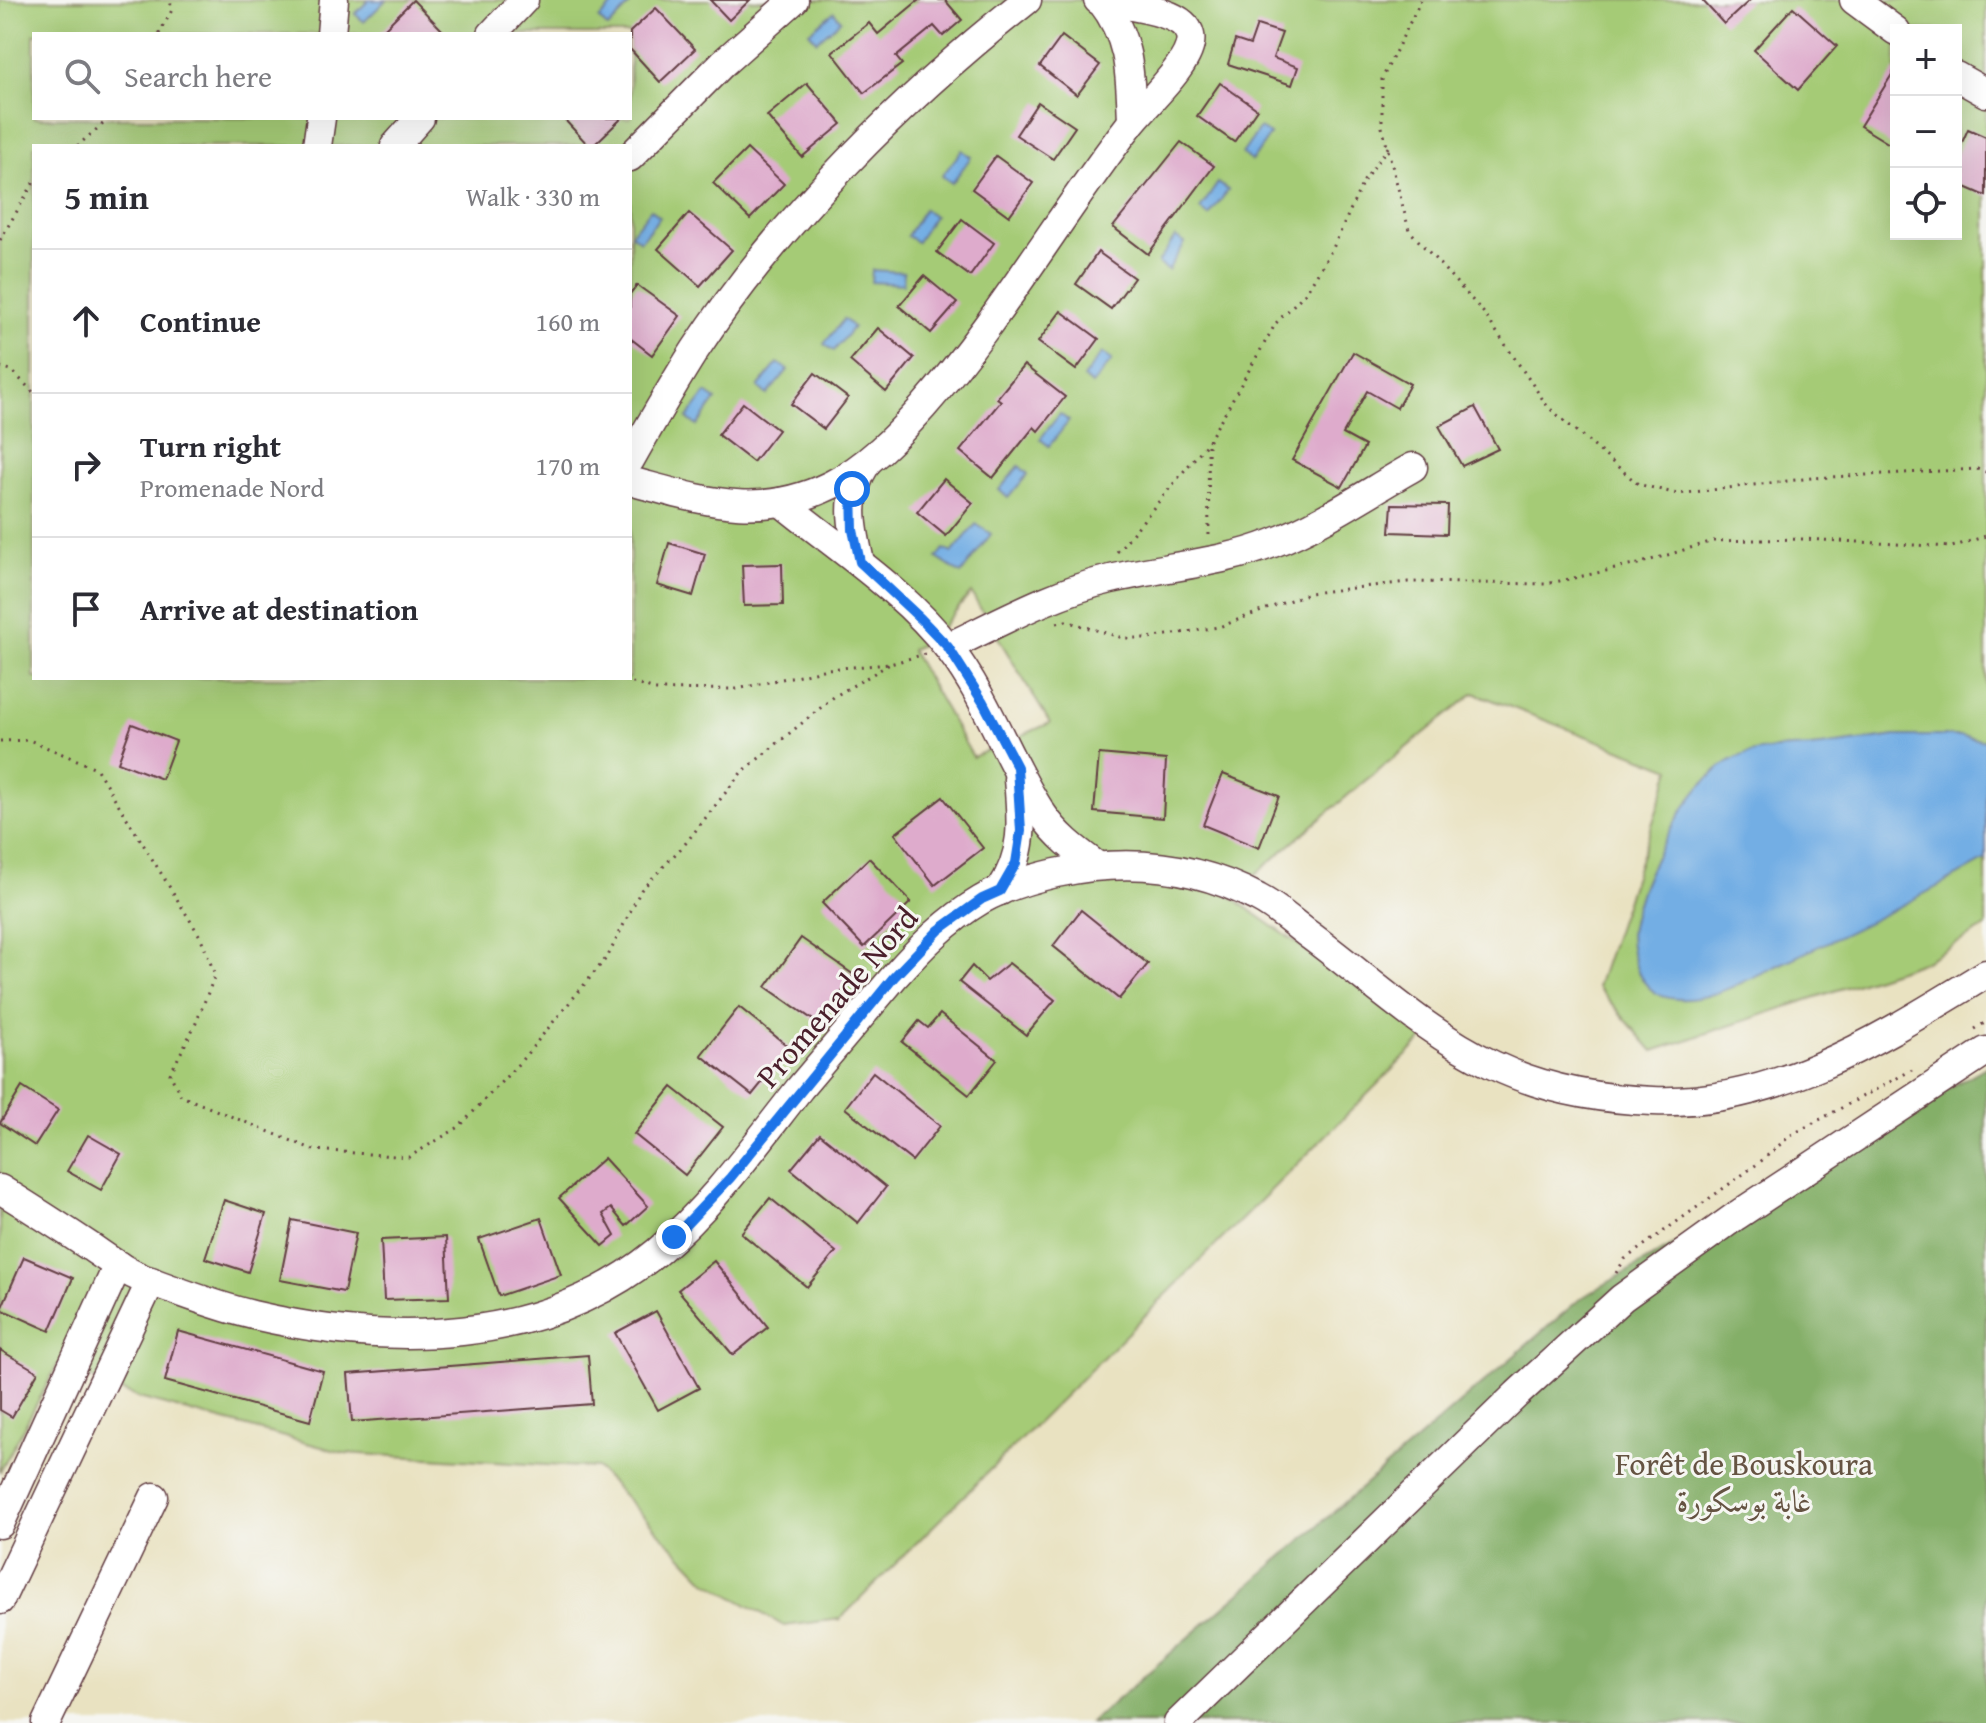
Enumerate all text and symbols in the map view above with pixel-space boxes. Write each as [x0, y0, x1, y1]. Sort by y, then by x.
map controls [1890, 24, 1962, 240]
button: + [1890, 24, 1962, 96]
search box [32, 32, 632, 120]
icon: search [60, 54, 104, 98]
text: Search here [124, 54, 272, 98]
button: − [1890, 96, 1962, 168]
button: locate [1890, 168, 1962, 240]
text: 5 min [64, 172, 149, 221]
text: Walk · 330 m [466, 177, 600, 216]
icon: ahead [64, 299, 108, 343]
text: Continue [140, 299, 261, 343]
text: 160 m [535, 302, 600, 341]
text: Turn right [140, 424, 281, 468]
icon: right [64, 443, 108, 487]
text: 170 m [535, 446, 600, 485]
text: Promenade Nord [140, 468, 324, 507]
route start [834, 471, 870, 507]
icon: arrive [64, 587, 108, 631]
text: Arrive at destination [140, 587, 418, 631]
street label: Promenade Nord [744, 896, 929, 1098]
route end [656, 1219, 692, 1255]
park label: Forêt de Bouskoura غابة بوسكورة [1615, 1440, 1873, 1524]

